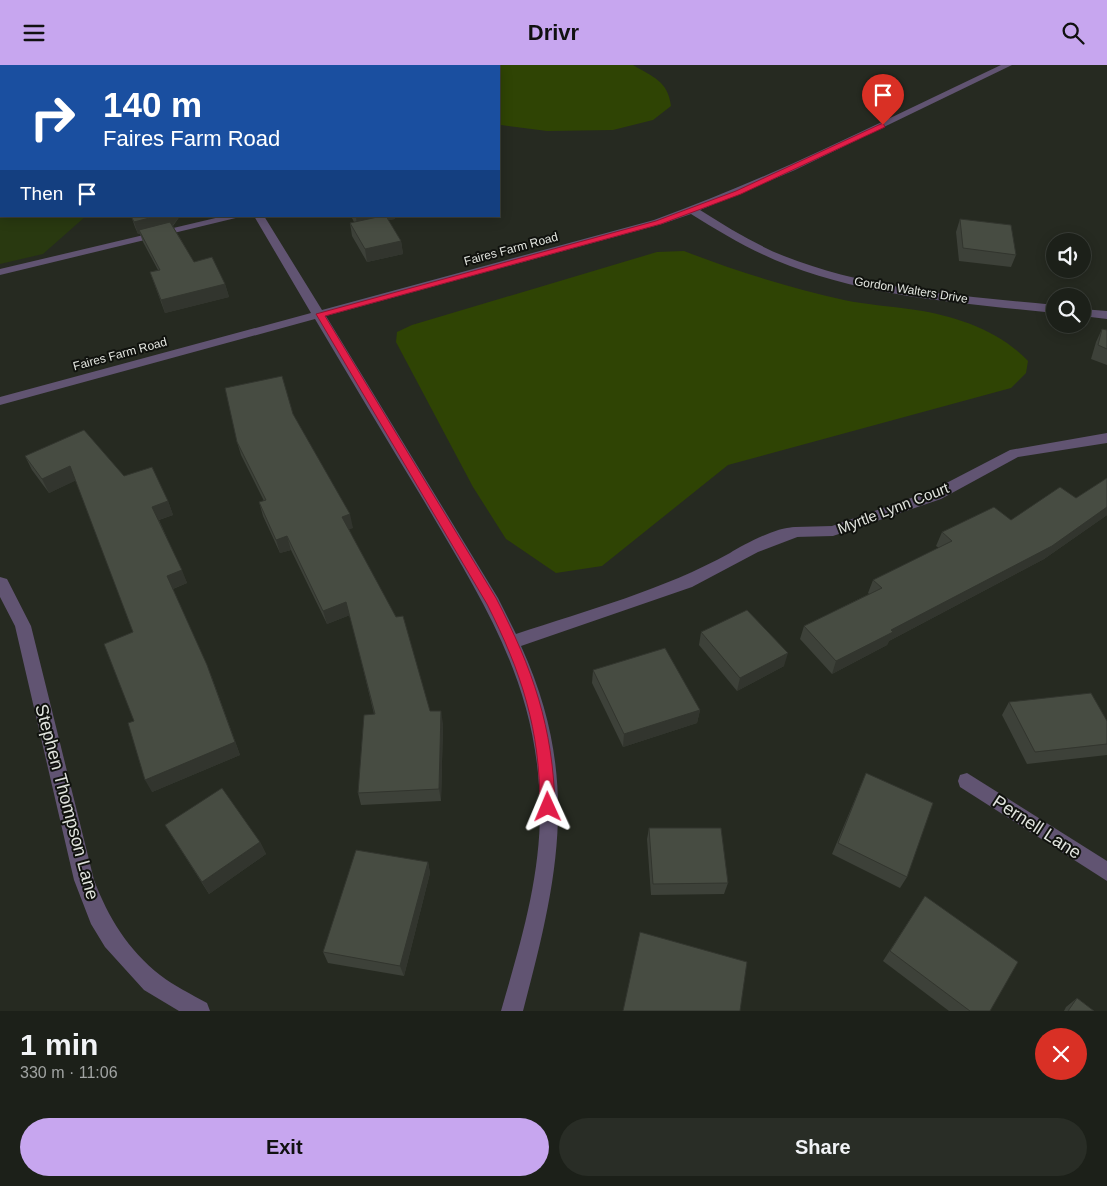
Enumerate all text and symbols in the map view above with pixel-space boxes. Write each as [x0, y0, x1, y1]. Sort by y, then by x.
icon: menu [20, 19, 48, 47]
icon: search [1059, 19, 1087, 47]
text: Drivr [528, 20, 579, 45]
pin [862, 74, 904, 125]
icon: arrive [869, 81, 897, 109]
icon: right [20, 85, 85, 150]
text: 140 m [103, 85, 202, 124]
text: Faires Farm Road [103, 126, 280, 151]
icon: arrive [73, 180, 101, 208]
text: Then [20, 183, 63, 204]
street label: Faires Farm Road [462, 230, 560, 268]
map controls [1046, 233, 1091, 333]
button: sound [1046, 233, 1091, 278]
street label: Gordon Walters Drive [853, 274, 969, 306]
button: search [1046, 288, 1091, 333]
street label: Faires Farm Road [71, 335, 169, 373]
street label: Myrtle Lynn Court [835, 479, 952, 537]
street label: Stephen Thompson Lane [31, 702, 103, 902]
position arrow [521, 780, 573, 832]
street label: Pernell Lane [989, 791, 1085, 863]
text: 1 min [20, 1028, 98, 1061]
button: close [1035, 1028, 1087, 1080]
text: 330 m · 11:06 [20, 1064, 118, 1081]
button: Exit [20, 1118, 549, 1176]
button: Share [559, 1118, 1087, 1176]

